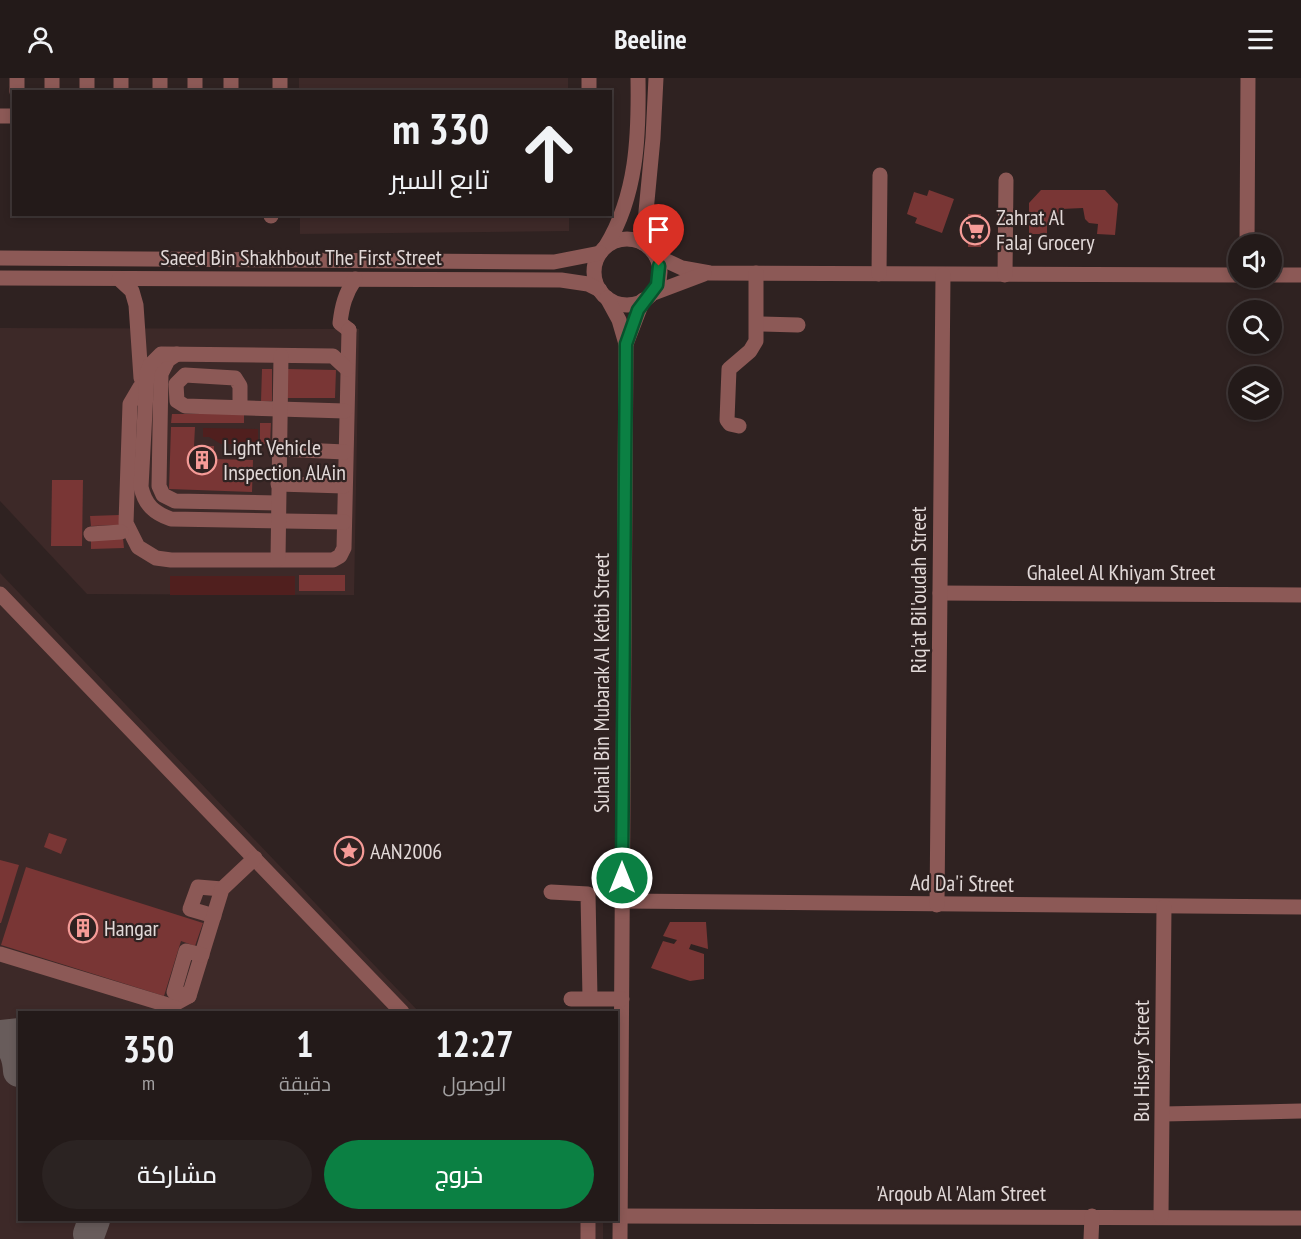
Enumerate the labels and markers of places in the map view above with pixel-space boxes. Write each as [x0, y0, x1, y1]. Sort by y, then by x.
place label: Zahrat Al Falaj Grocery [996, 203, 1095, 256]
pin [633, 204, 684, 266]
supermarket icon: Zahrat Al Falaj Grocery [959, 214, 991, 246]
place label: Light Vehicle Inspection AlAin [223, 433, 346, 486]
building icon: Light Vehicle Inspection AlAin [186, 444, 218, 476]
place icon: AAN2006 [333, 835, 365, 867]
place label: AAN2006 [370, 837, 442, 865]
building icon: Hangar [67, 912, 99, 944]
place label: Hangar [104, 914, 159, 942]

